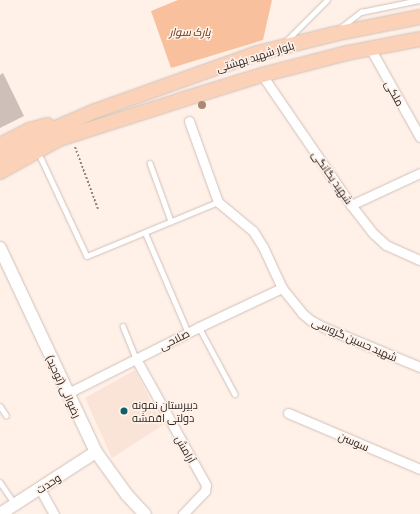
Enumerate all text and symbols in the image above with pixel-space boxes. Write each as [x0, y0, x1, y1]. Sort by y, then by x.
park label: پارک سوار [169, 24, 211, 38]
street label: بلوار شهید بهشتی [214, 38, 296, 74]
street label: ملکی [383, 78, 407, 108]
street label: شهید یگانگی [310, 148, 356, 206]
street label: شهید حسین گروسی [310, 314, 400, 364]
street label: صلاحی [157, 326, 191, 352]
street label: رضوانی (توحید) [44, 352, 84, 420]
place label: دبیرستان نمونه دولتی اقمشه [132, 398, 198, 424]
marker: دبیرستان نمونه دولتی اقمشه [119, 406, 129, 416]
street label: سوسن [337, 429, 371, 453]
street label: آرامش [173, 433, 199, 465]
street label: وحدت [33, 470, 63, 496]

